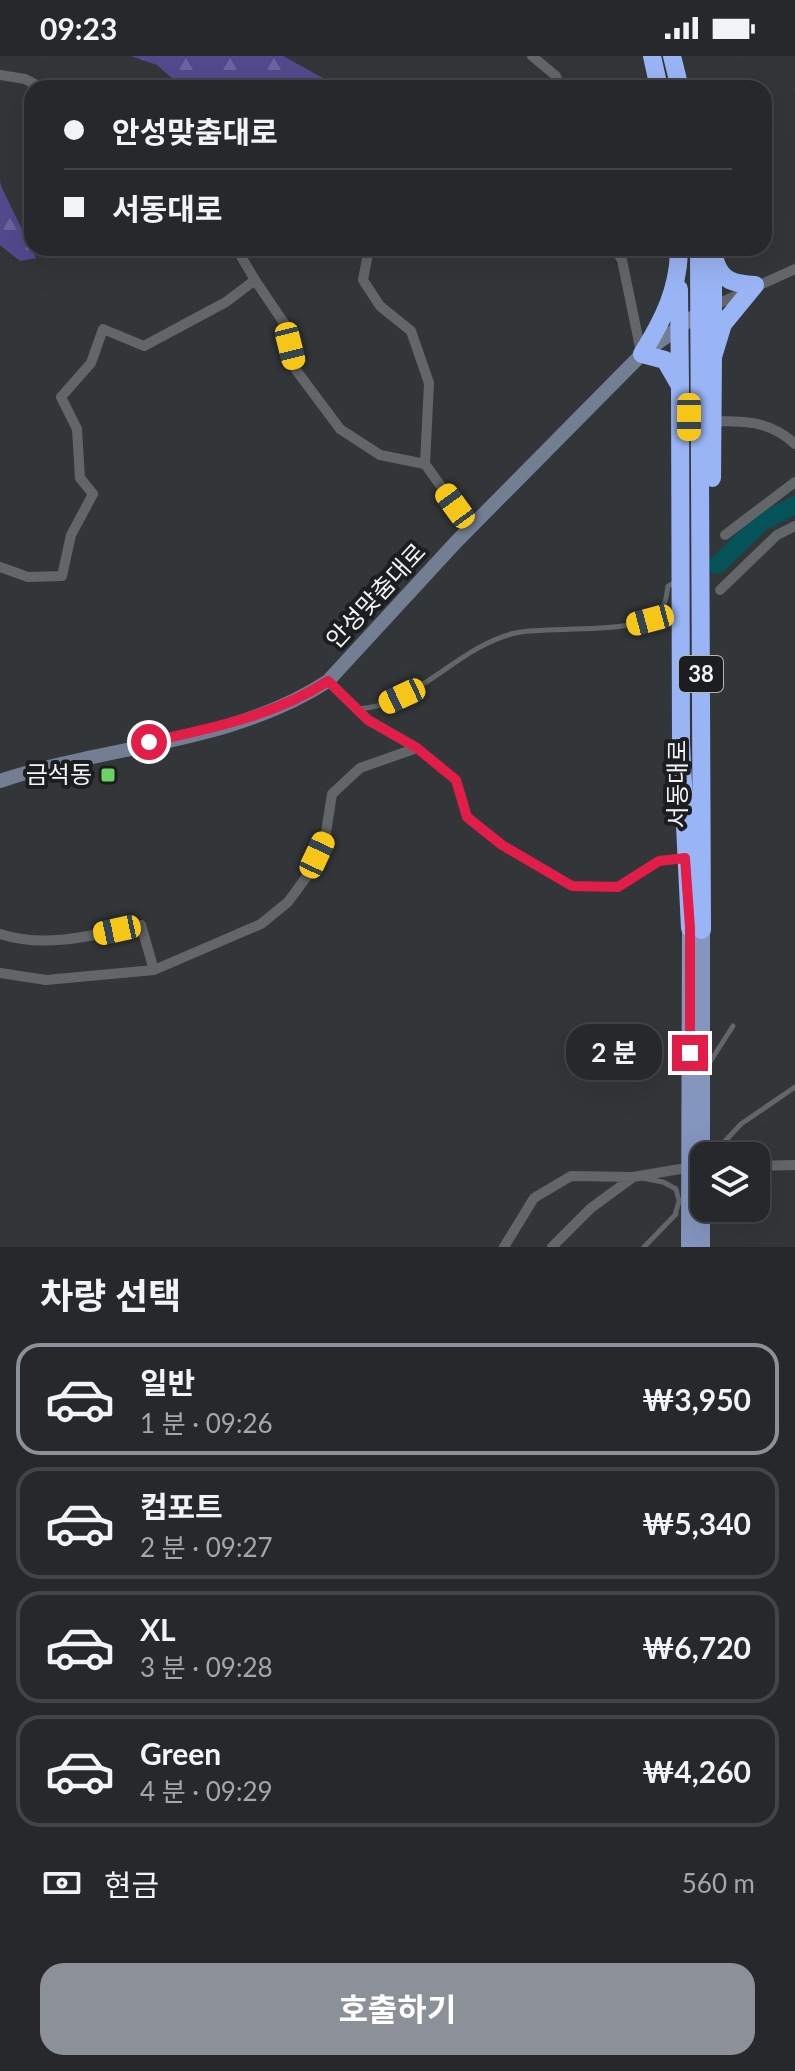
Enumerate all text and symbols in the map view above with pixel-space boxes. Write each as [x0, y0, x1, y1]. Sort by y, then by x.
text: 09:23 [40, 10, 117, 46]
text: 안성맞춤대로 [112, 113, 278, 149]
text: 서동대로 [112, 190, 222, 226]
car [273, 320, 307, 372]
car [677, 393, 701, 441]
car [431, 480, 479, 532]
street label: 안성맞춤대로 [319, 537, 431, 653]
car [624, 602, 676, 638]
road number: 38 [679, 656, 723, 692]
car [375, 675, 429, 717]
route start [131, 724, 167, 760]
street label: 서동대로 [662, 740, 691, 828]
place label: 금석동 [26, 759, 92, 788]
marker: 금석동 [99, 766, 117, 784]
car [296, 828, 338, 882]
car [91, 913, 143, 947]
callout: 2 분 [566, 1025, 662, 1081]
route end [672, 1035, 708, 1071]
text: 2 분 [591, 1036, 637, 1068]
map controls [690, 1142, 770, 1222]
button: layers [690, 1142, 770, 1222]
text: 차량 선택 [40, 1273, 181, 1317]
icon: car [44, 1363, 116, 1435]
text: 일반 [140, 1364, 195, 1400]
text: ₩3,950 [642, 1381, 751, 1417]
text: 1 분 · 09:26 [140, 1407, 273, 1439]
icon: car [44, 1487, 116, 1559]
text: 컴포트 [140, 1488, 223, 1524]
text: ₩5,340 [642, 1505, 751, 1541]
text: 2 분 · 09:27 [140, 1531, 273, 1563]
icon: car [44, 1611, 116, 1683]
text: XL [140, 1611, 176, 1647]
text: ₩6,720 [642, 1629, 751, 1665]
text: 3 분 · 09:28 [140, 1651, 273, 1683]
icon: car [44, 1735, 116, 1807]
text: Green [140, 1735, 221, 1771]
text: ₩4,260 [642, 1753, 751, 1789]
text: 4 분 · 09:29 [140, 1775, 273, 1807]
icon: cash [40, 1861, 84, 1905]
text: 현금 [104, 1866, 159, 1902]
text: 560 m [682, 1867, 755, 1899]
button: 호출하기 [40, 1963, 755, 2055]

